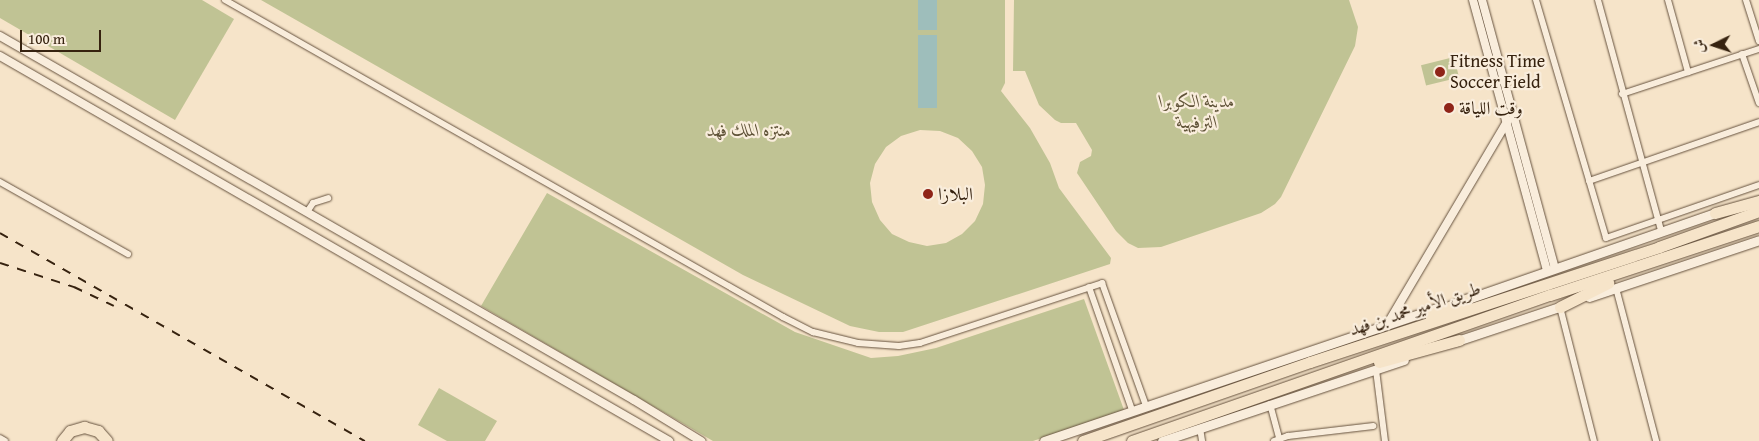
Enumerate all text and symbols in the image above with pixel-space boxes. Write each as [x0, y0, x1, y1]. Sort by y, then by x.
scale bar [22, 20, 104, 52]
north arrow [1689, 20, 1739, 70]
text: 100 m [28, 28, 65, 49]
text: ش [1689, 38, 1709, 54]
place label: Fitness Time Soccer Field [1450, 51, 1545, 94]
marker: Fitness Time Soccer Field [1434, 66, 1446, 78]
park label: مدينة الكوبرا الترفيهية [1159, 91, 1235, 134]
place label: وقت اللياقة [1459, 97, 1523, 119]
marker: وقت اللياقة [1443, 102, 1455, 114]
park label: منتزه الملك فهد [707, 119, 791, 141]
place label: البلازا [938, 183, 973, 205]
marker: البلازا [922, 188, 934, 200]
street label: طريق الأمير محمد بن فهد [1347, 278, 1483, 340]

